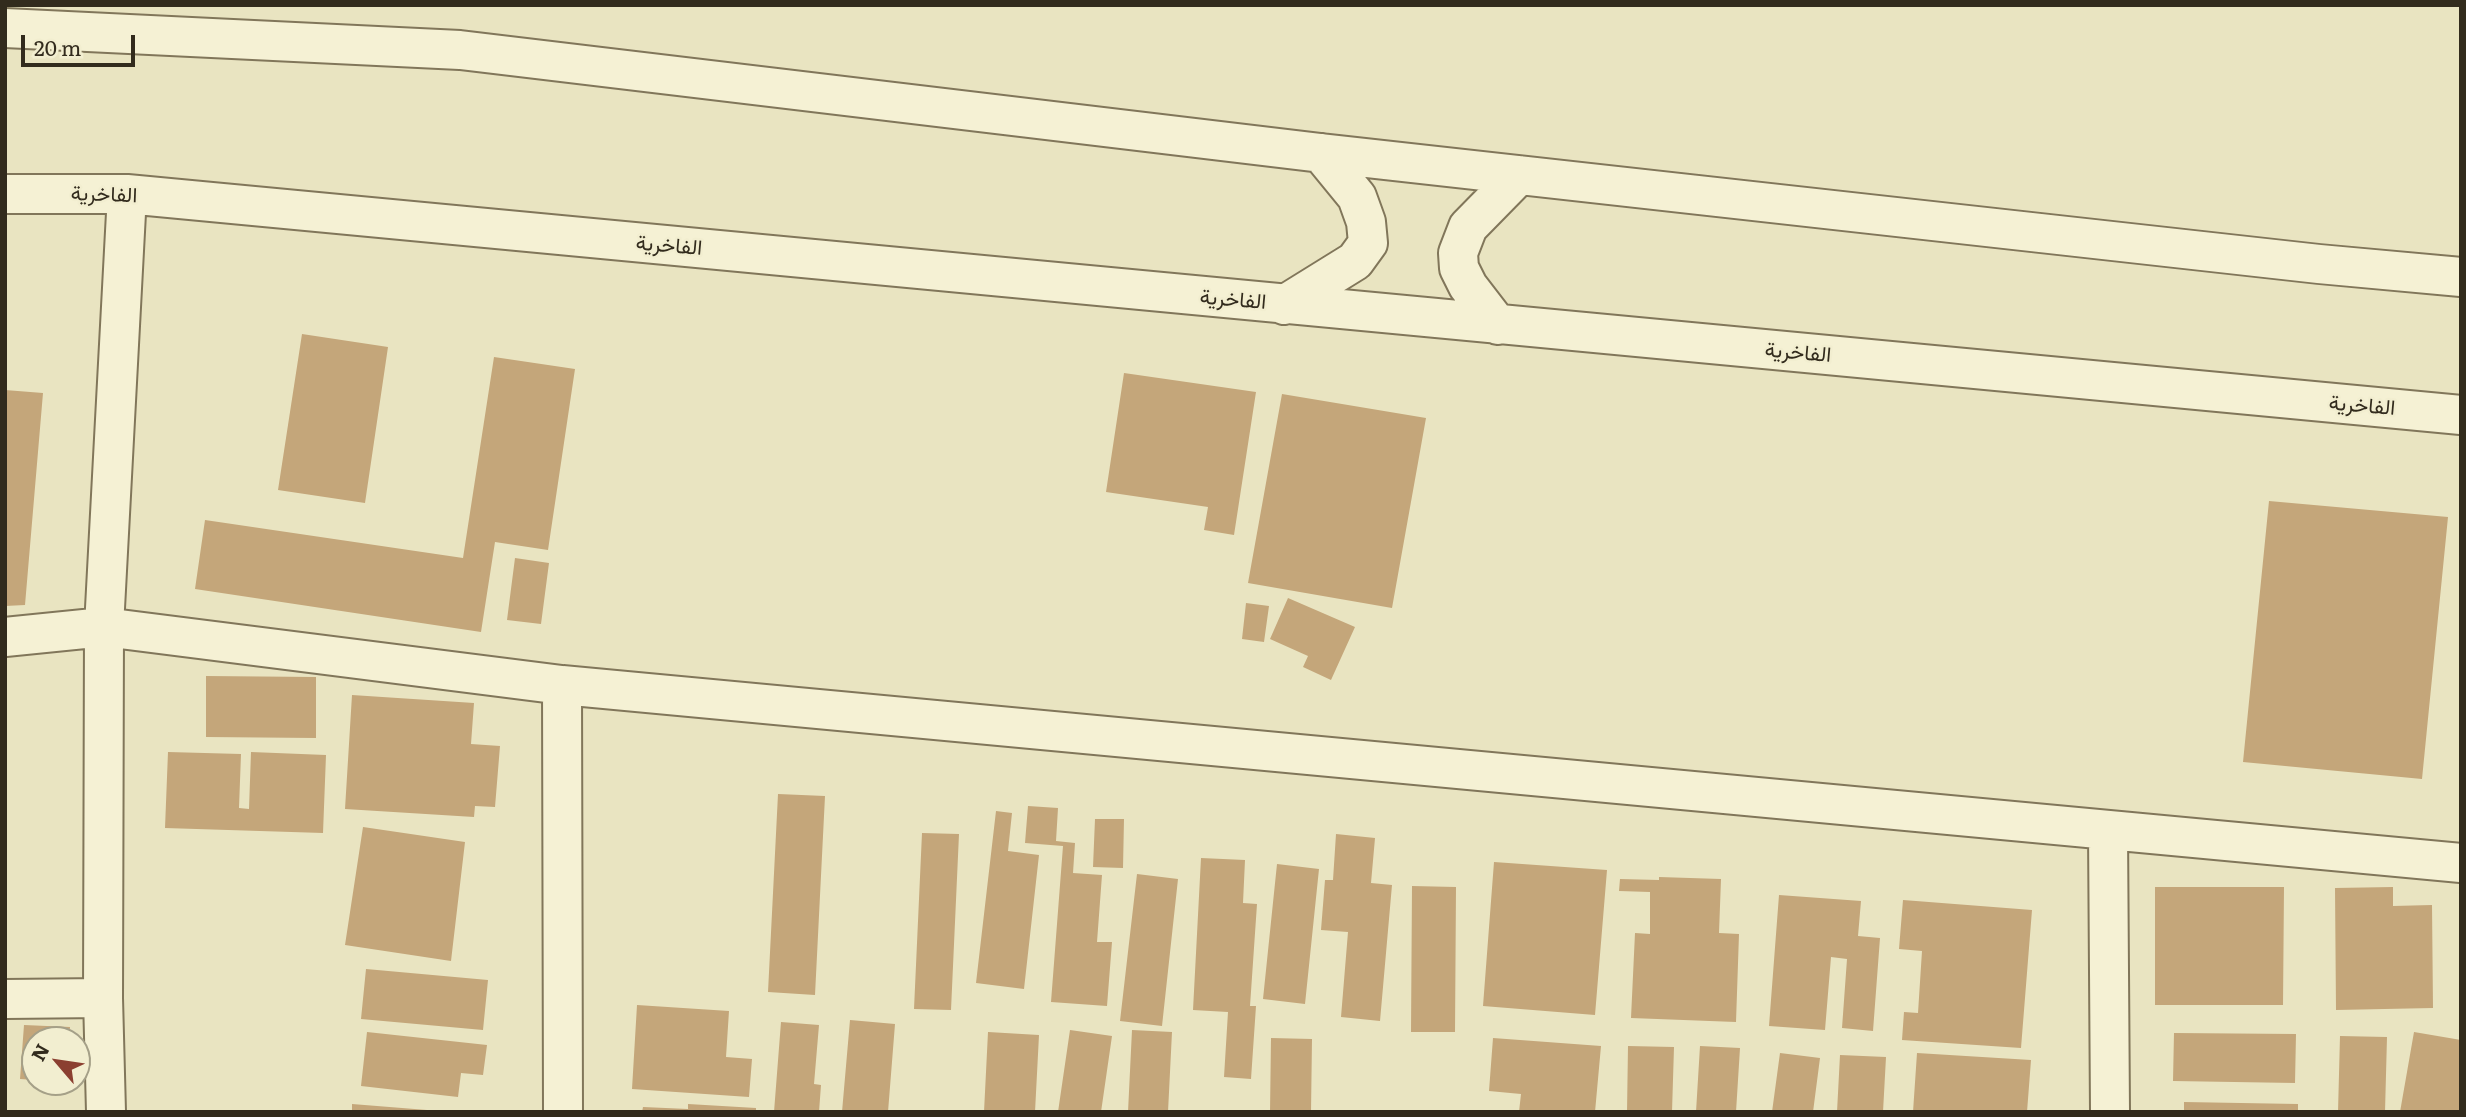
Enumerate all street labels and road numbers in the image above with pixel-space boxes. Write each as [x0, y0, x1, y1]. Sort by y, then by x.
street label: الفاخرية [70, 181, 138, 209]
street label: الفاخرية [635, 231, 703, 261]
street label: الفاخرية [1199, 285, 1267, 315]
street label: الفاخرية [1764, 338, 1832, 368]
street label: الفاخرية [2328, 391, 2396, 421]

